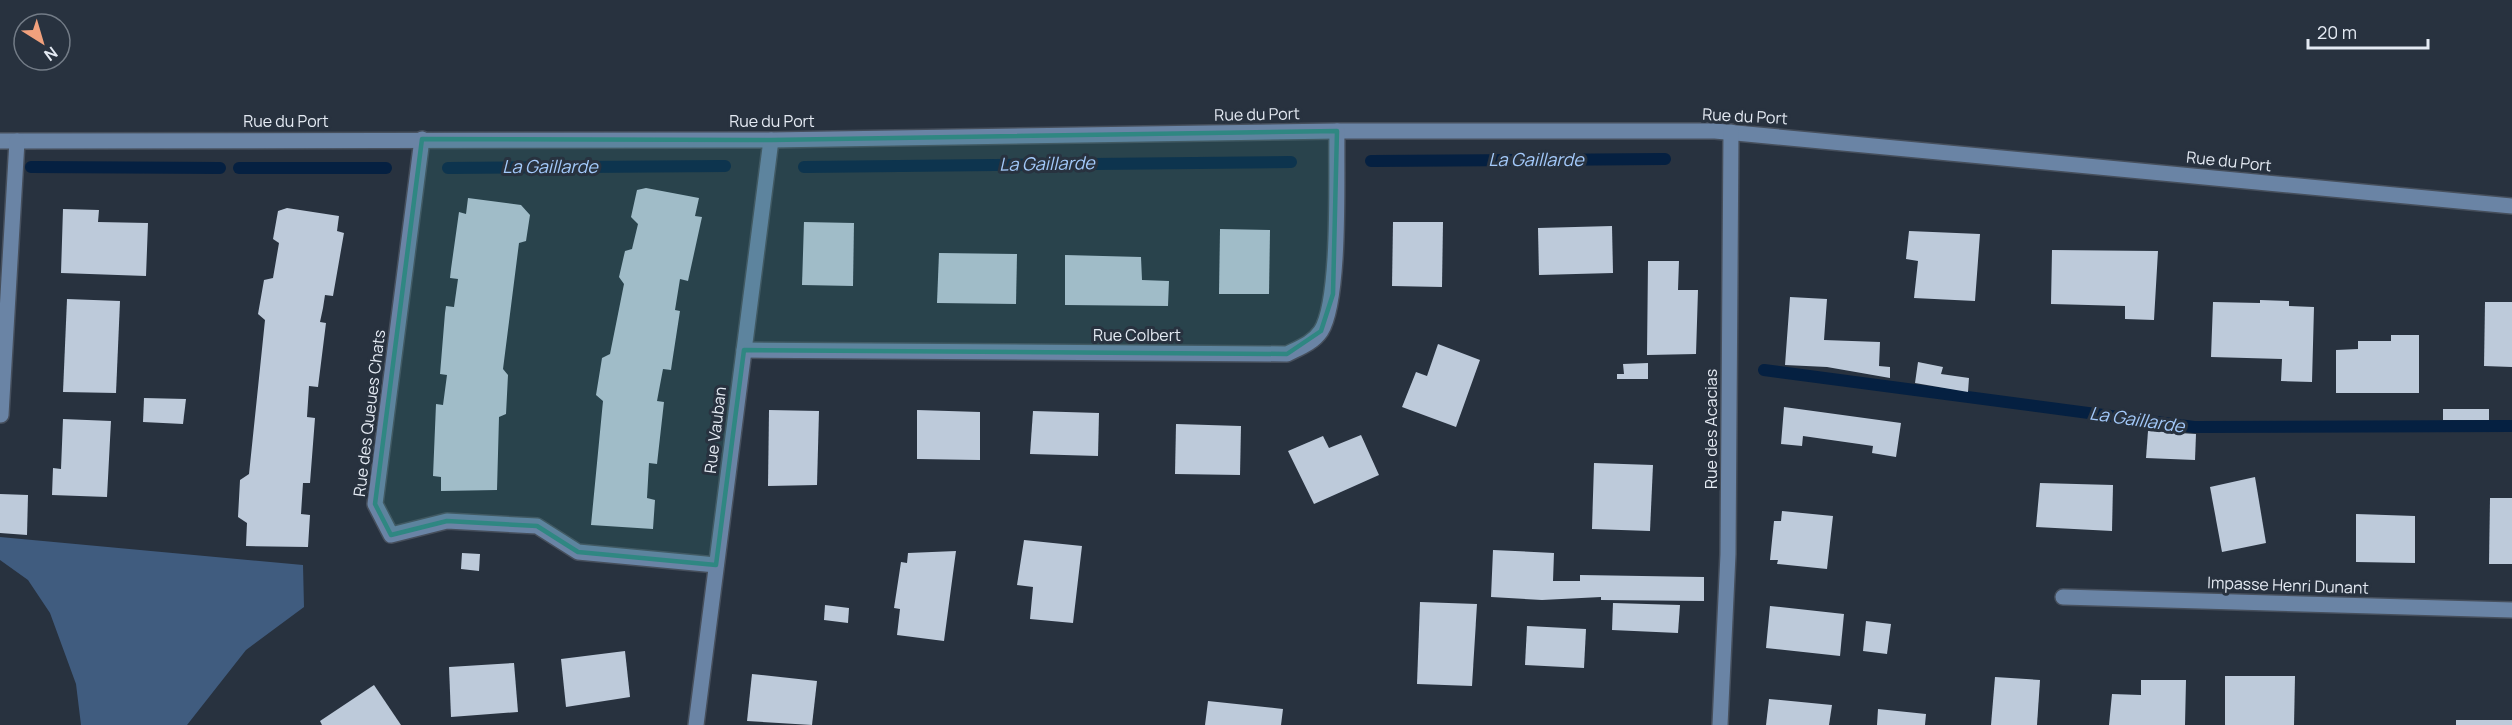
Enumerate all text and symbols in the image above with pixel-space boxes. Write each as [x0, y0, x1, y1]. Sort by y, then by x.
north arrow [12, 12, 72, 72]
scale bar [2308, 12, 2428, 50]
text: 20 m [2317, 20, 2357, 44]
text: N [40, 42, 62, 66]
street label: Rue du Port [1214, 102, 1300, 126]
street label: Rue du Port [1702, 103, 1788, 129]
street label: Rue du Port [243, 110, 329, 132]
street label: Rue du Port [729, 110, 815, 132]
street label: Rue du Port [2185, 146, 2273, 176]
water label: La Gaillarde [1488, 147, 1585, 171]
water label: La Gaillarde [999, 150, 1096, 176]
water label: La Gaillarde [502, 154, 599, 178]
street label: Rue Colbert [1093, 324, 1181, 346]
street label: Rue des Queues Chats [348, 328, 390, 498]
street label: Rue des Acacias [1700, 369, 1722, 489]
street label: Rue Vauban [699, 385, 731, 475]
water label: La Gaillarde [2088, 400, 2188, 438]
street label: Impasse Henri Dunant [2207, 571, 2369, 599]

